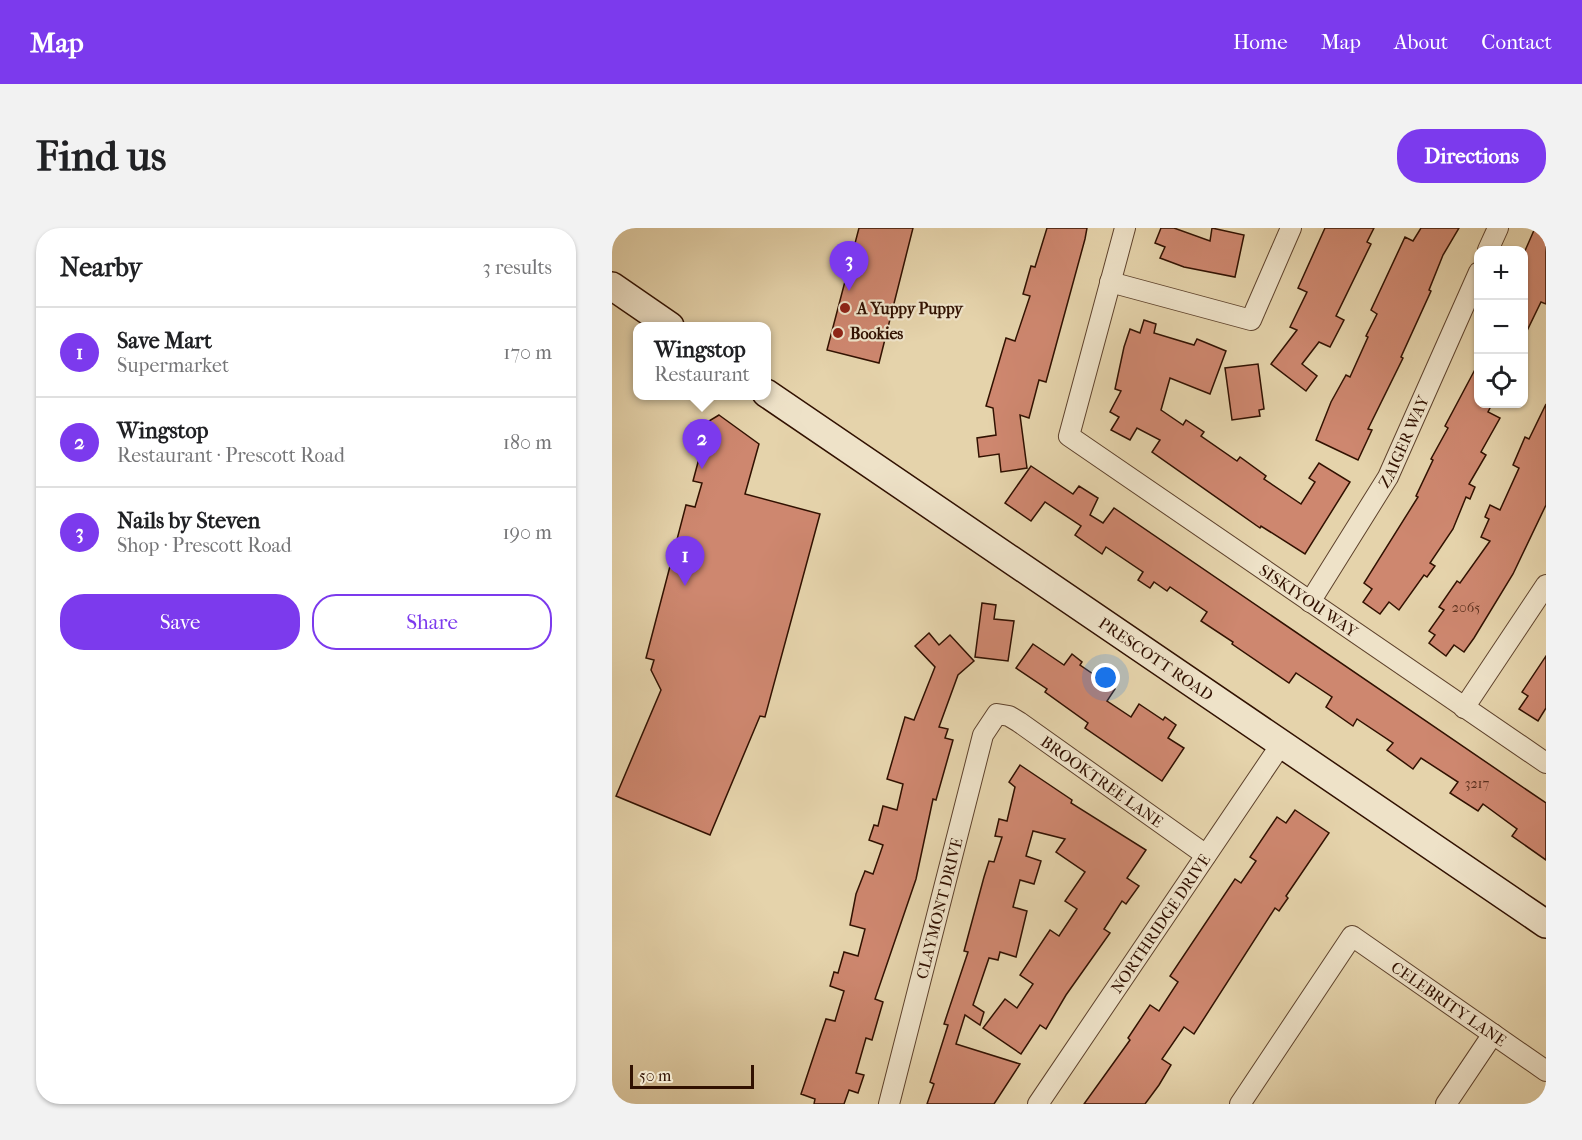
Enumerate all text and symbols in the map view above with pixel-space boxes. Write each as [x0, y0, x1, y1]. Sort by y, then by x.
text: Map [30, 26, 84, 59]
text: Home [1233, 30, 1288, 54]
text: Map [1321, 30, 1361, 54]
text: About [1394, 30, 1448, 54]
text: Contact [1481, 30, 1552, 54]
button: Directions [1397, 129, 1546, 183]
text: Find us [36, 132, 166, 181]
pin: 3 [830, 242, 868, 291]
map controls [1474, 246, 1528, 408]
button: + [1474, 246, 1528, 300]
text: Nearby [60, 252, 142, 283]
text: 3 results [483, 256, 552, 279]
place label: A Yuppy Puppy [856, 299, 964, 319]
button: − [1474, 300, 1528, 354]
marker: A Yuppy Puppy [838, 301, 852, 315]
popup [633, 322, 771, 400]
place label: Bookies [850, 324, 903, 343]
marker: Bookies [831, 326, 845, 340]
text: Save Mart [117, 328, 212, 354]
text: Wingstop [654, 337, 746, 363]
text: 1 [76, 341, 83, 364]
text: 170 m [503, 341, 552, 364]
text: Supermarket [117, 354, 229, 377]
button: locate [1474, 354, 1528, 408]
text: Restaurant [654, 363, 750, 386]
street label: ZAIGER WAY [1374, 392, 1433, 491]
text: Wingstop [117, 418, 209, 444]
pin: 2 [682, 420, 722, 469]
text: 2 [74, 431, 85, 454]
text: 180 m [503, 431, 552, 454]
text: Restaurant · Prescott Road [117, 444, 345, 467]
text: Nails by Steven [117, 508, 260, 534]
text: 3 [75, 521, 84, 544]
text: 190 m [502, 521, 552, 544]
text: Shop · Prescott Road [117, 534, 292, 557]
pin: 1 [666, 536, 704, 586]
street label: SISKIYOU WAY [1256, 560, 1362, 641]
button: Save [60, 594, 300, 650]
button: Share [312, 594, 552, 650]
house number: 2065 [1452, 599, 1480, 616]
street label: PRESCOTT ROAD [1095, 613, 1217, 704]
your location [1091, 663, 1120, 692]
street label: BROOKTREE LANE [1037, 731, 1167, 831]
house number: 3217 [1465, 775, 1490, 792]
street label: CLAYMONT DRIVE [912, 835, 966, 981]
street label: NORTHRIDGE DRIVE [1106, 850, 1214, 997]
street label: CELEBRITY LANE [1388, 957, 1510, 1050]
scale bar [630, 1062, 754, 1090]
text: 50 m [639, 1066, 671, 1085]

